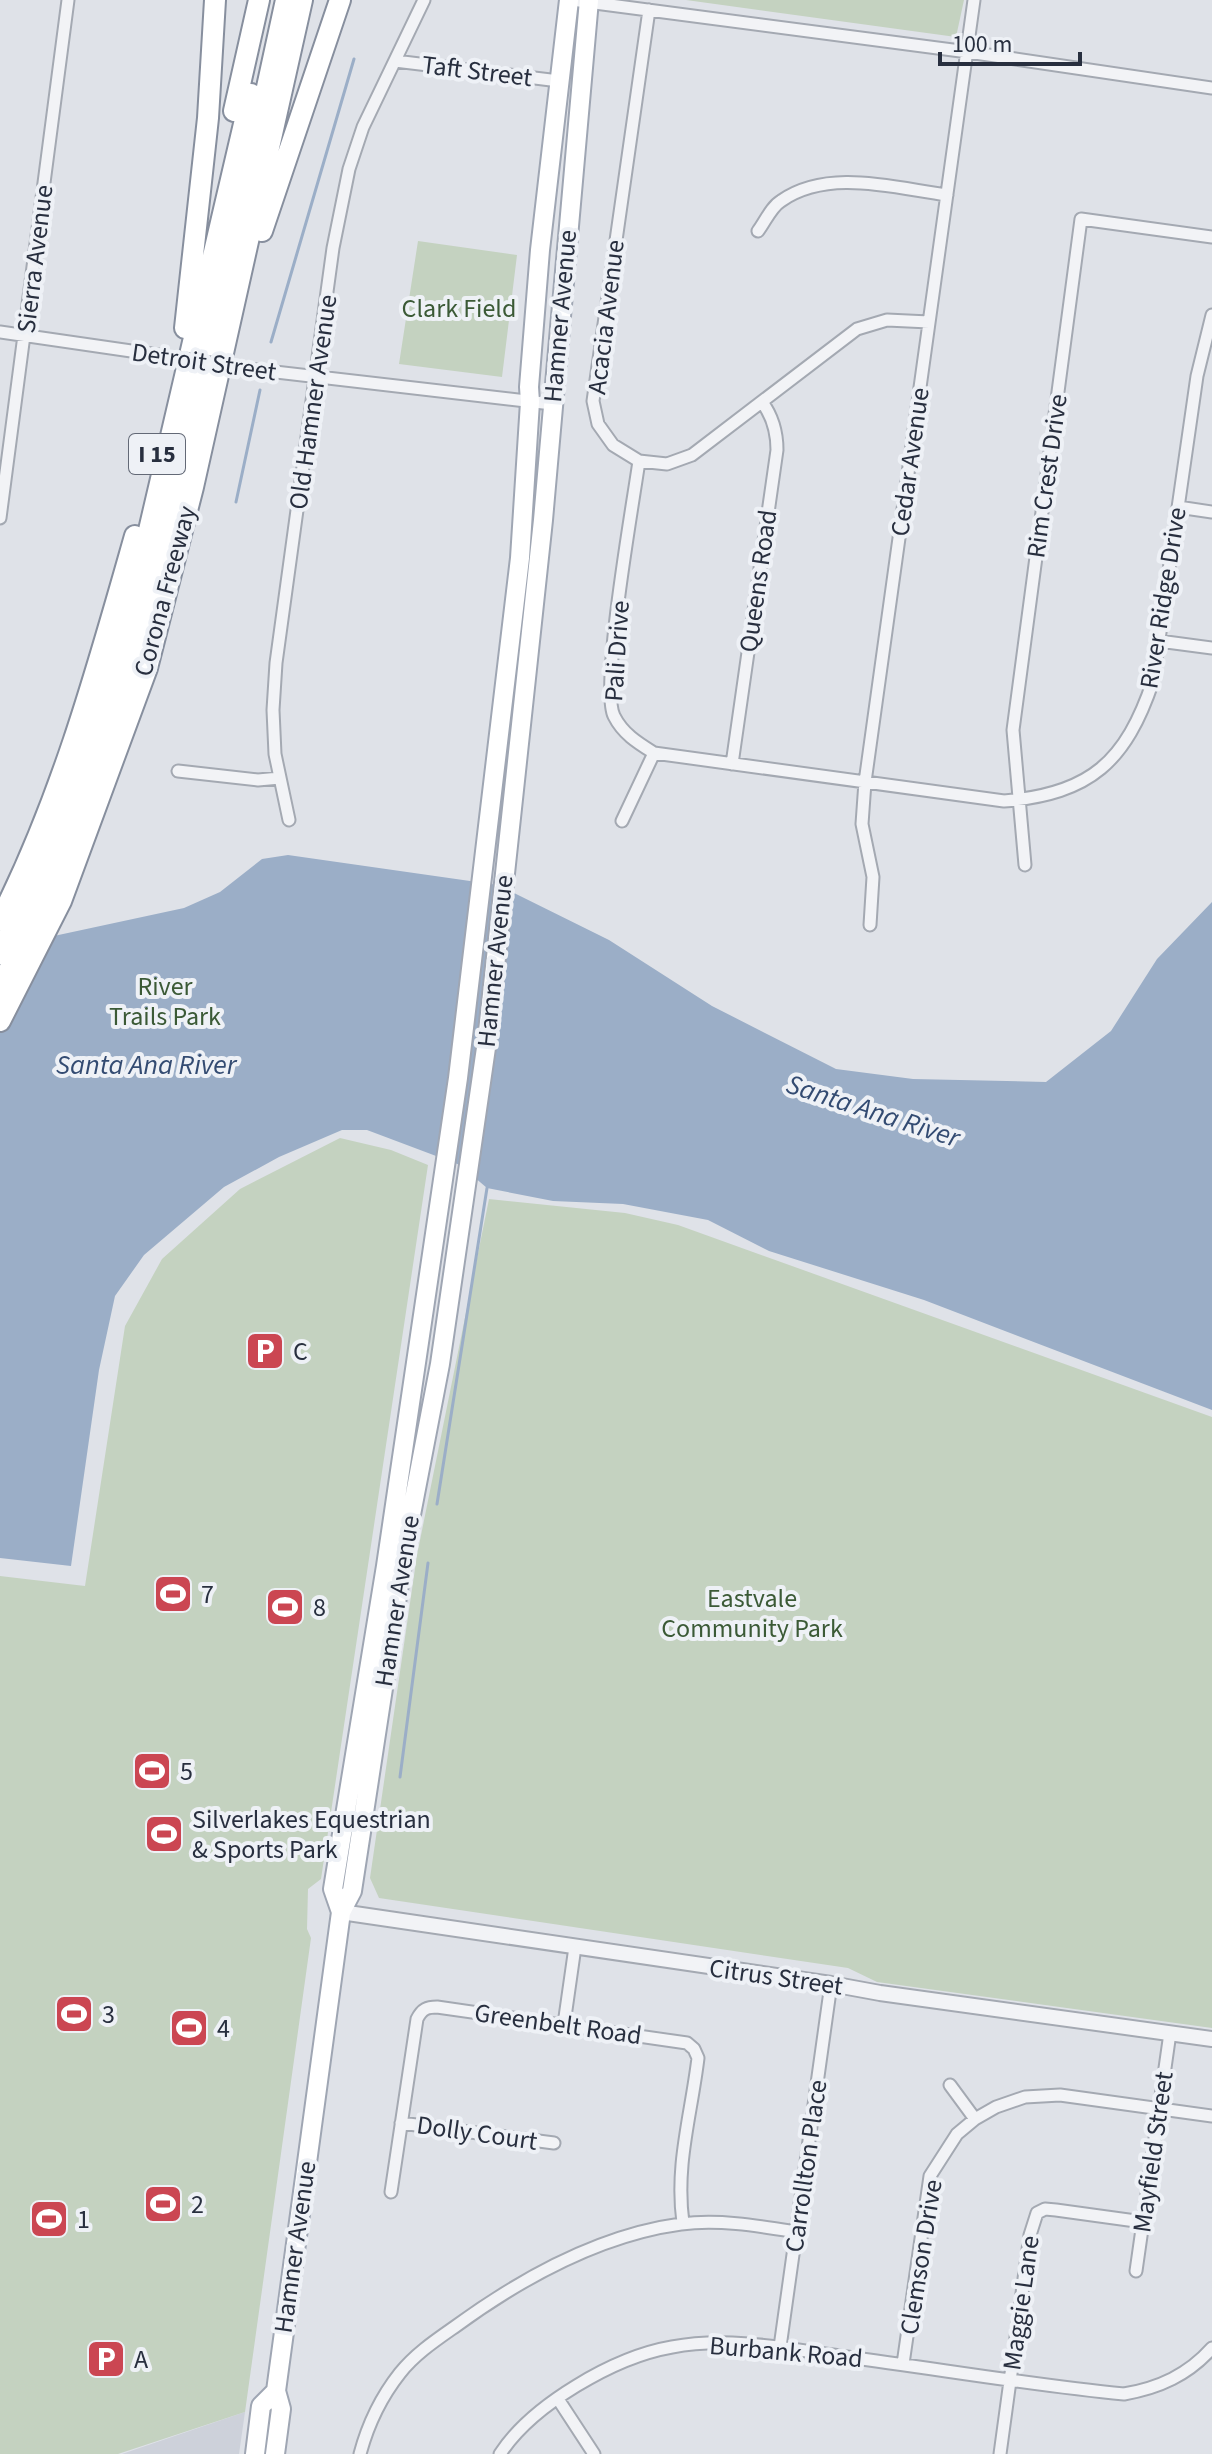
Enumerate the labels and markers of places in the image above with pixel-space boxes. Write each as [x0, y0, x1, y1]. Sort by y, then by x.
parking icon: C [244, 1330, 286, 1372]
place label: C [293, 1333, 308, 1370]
sports icon: 7 [152, 1573, 194, 1615]
place label: 7 [201, 1576, 214, 1613]
sports icon: 8 [264, 1586, 306, 1628]
place label: 8 [313, 1589, 326, 1626]
sports icon: 5 [131, 1750, 173, 1792]
place label: 5 [180, 1753, 193, 1790]
place label: Silverlakes Equestrian & Sports Park [192, 1801, 431, 1868]
sports icon: Silverlakes Equestrian & Sports Park [143, 1813, 185, 1855]
sports icon: 3 [53, 1993, 95, 2035]
place label: 3 [102, 1996, 115, 2033]
sports icon: 4 [168, 2007, 210, 2049]
place label: 4 [217, 2010, 230, 2047]
sports icon: 2 [142, 2183, 184, 2225]
place label: 2 [191, 2186, 204, 2223]
sports icon: 1 [28, 2198, 70, 2240]
place label: 1 [77, 2201, 90, 2238]
parking icon: A [85, 2338, 127, 2380]
place label: A [134, 2341, 149, 2378]

